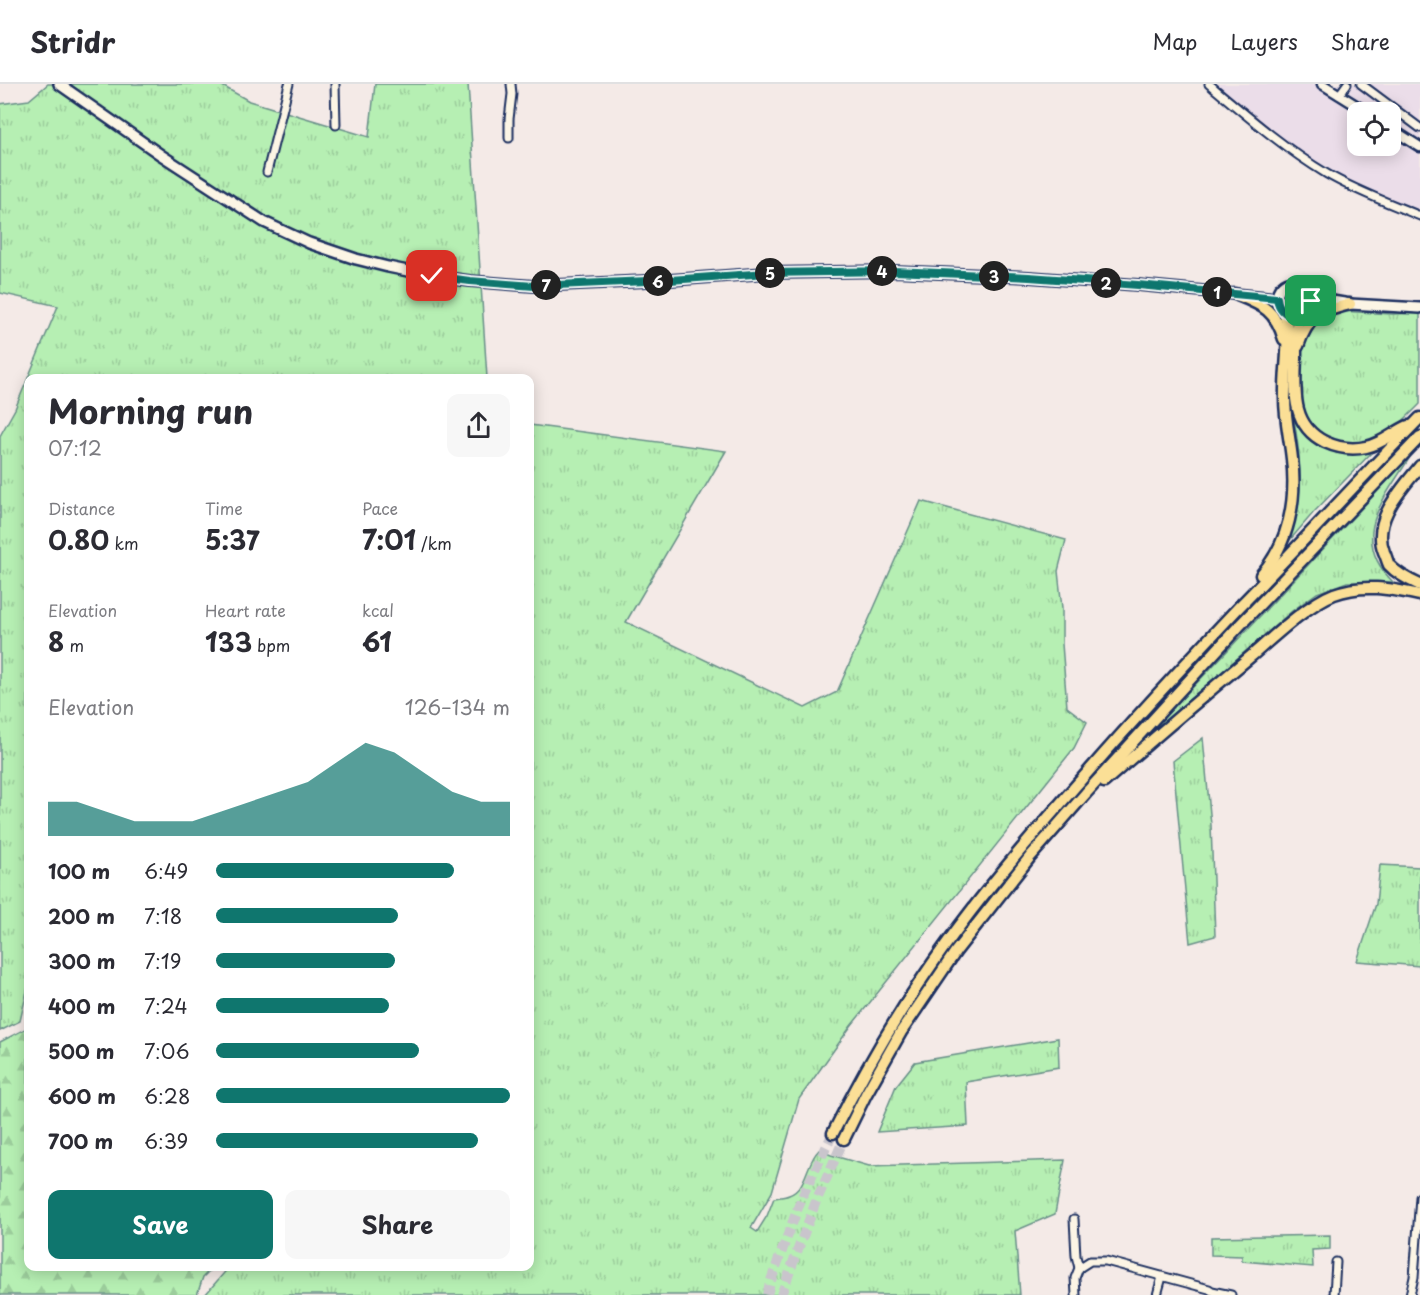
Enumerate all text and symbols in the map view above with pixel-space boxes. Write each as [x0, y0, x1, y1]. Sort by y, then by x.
text: Stridr [30, 20, 115, 63]
text: Map [1153, 25, 1197, 57]
text: Layers [1230, 25, 1298, 57]
text: Share [1331, 25, 1390, 57]
map controls [1347, 102, 1401, 156]
button: locate [1347, 102, 1401, 156]
pin [406, 250, 457, 301]
pin: 4 [867, 256, 897, 286]
pin: 5 [755, 258, 785, 288]
icon: check [415, 259, 448, 292]
text: 4 [877, 259, 887, 283]
text: 5 [765, 261, 775, 285]
pin: 3 [979, 261, 1009, 291]
text: 3 [989, 264, 999, 288]
pin: 6 [643, 266, 673, 296]
pin: 2 [1091, 268, 1121, 298]
text: 6 [652, 269, 664, 293]
pin: 7 [531, 270, 561, 300]
text: 2 [1100, 271, 1112, 295]
text: 7 [541, 273, 551, 297]
pin [1285, 275, 1336, 326]
pin: 1 [1202, 277, 1232, 307]
text: 1 [1213, 280, 1221, 304]
icon: arrive [1294, 284, 1327, 317]
text: Morning run [48, 385, 253, 435]
button: share [447, 394, 510, 457]
text: 07:12 [48, 433, 102, 463]
text: Distance [48, 496, 115, 520]
text: Time [205, 496, 243, 520]
text: Pace [362, 496, 398, 520]
text: 0.80 [48, 520, 109, 559]
text: 5:37 [205, 520, 260, 559]
text: 7:01 [362, 520, 416, 559]
text: km [109, 531, 139, 555]
text: /km [416, 531, 452, 555]
text: Elevation [48, 598, 117, 622]
text: Heart rate [205, 598, 286, 622]
text: kcal [362, 598, 394, 622]
text: 8 [48, 622, 64, 661]
text: 133 [205, 622, 252, 661]
text: 61 [362, 622, 392, 661]
text: m [64, 633, 84, 657]
text: bpm [252, 633, 290, 657]
text: Elevation [48, 692, 134, 722]
text: 126–134 m [405, 692, 510, 722]
text: 100 m [48, 856, 110, 886]
text: 6:49 [144, 856, 188, 886]
text: 200 m [48, 901, 115, 931]
text: 7:18 [144, 901, 182, 931]
text: 300 m [48, 946, 116, 976]
text: 7:19 [144, 946, 181, 976]
text: 400 m [48, 991, 116, 1021]
text: 7:24 [144, 991, 188, 1021]
text: 500 m [48, 1036, 115, 1066]
text: 7:06 [144, 1036, 189, 1066]
text: 600 m [48, 1081, 116, 1111]
text: 6:28 [144, 1081, 190, 1111]
text: 700 m [48, 1126, 113, 1156]
text: 6:39 [144, 1126, 188, 1156]
button: Save [48, 1190, 273, 1259]
button: Share [285, 1190, 510, 1259]

